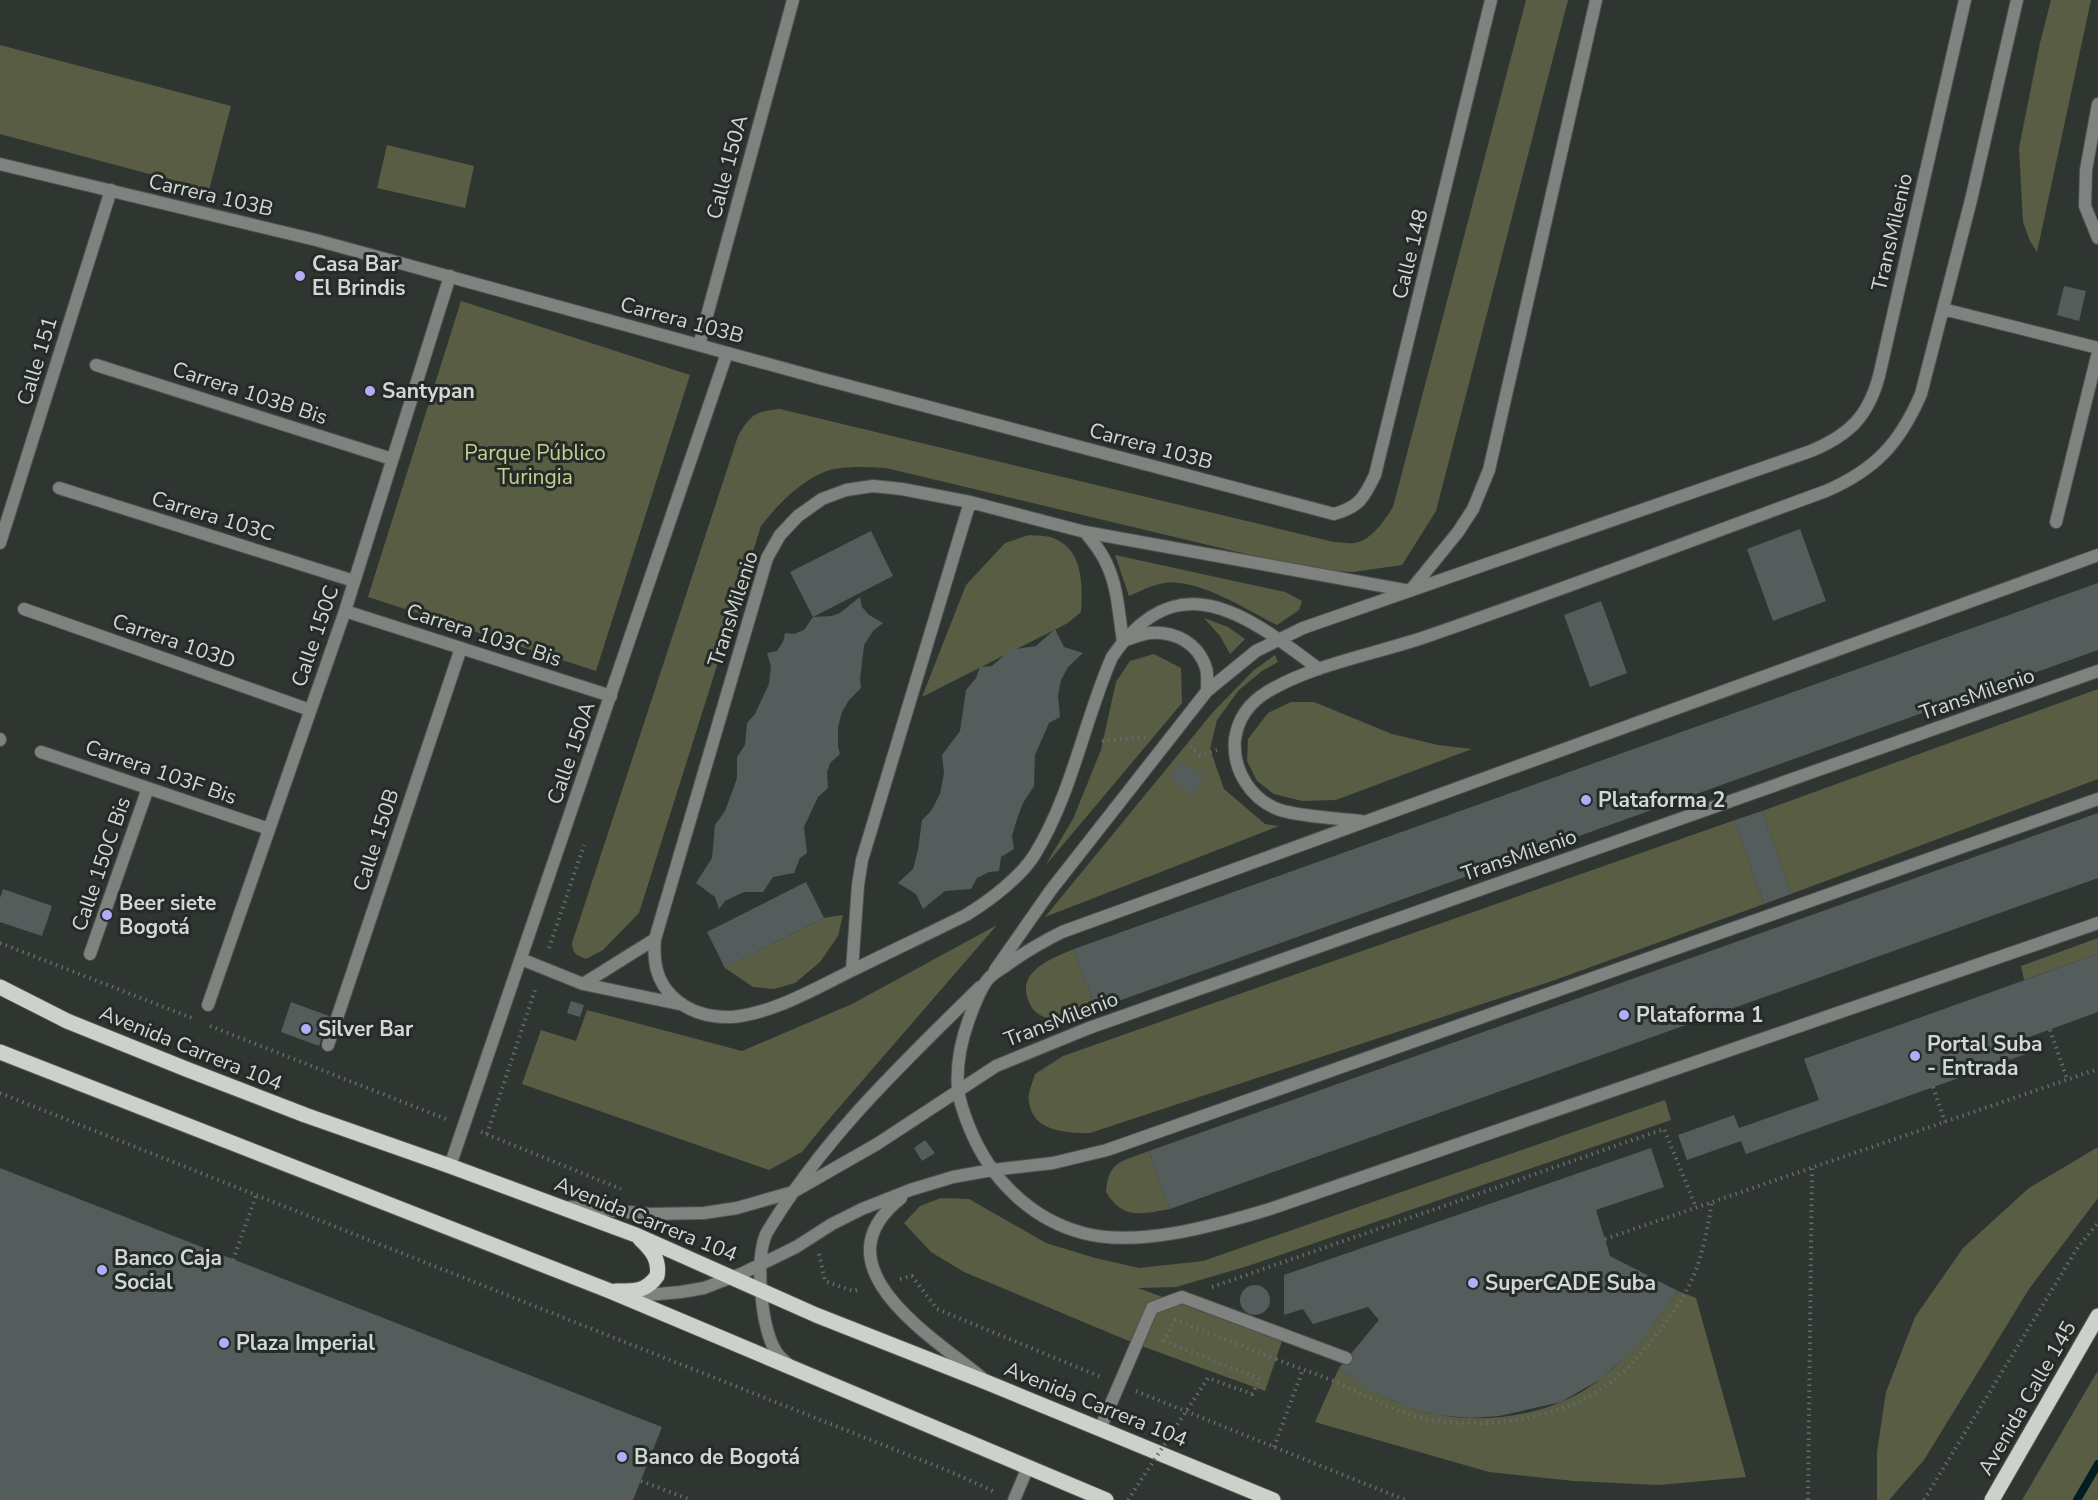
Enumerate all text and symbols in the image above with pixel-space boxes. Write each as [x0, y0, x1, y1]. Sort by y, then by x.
street label: Calle 150A [700, 112, 754, 222]
street label: Carrera 103B [146, 167, 276, 223]
street label: TransMilenio [1865, 170, 1919, 294]
street label: Calle 148 [1385, 206, 1435, 302]
place label: Casa Bar El Brindis [312, 250, 405, 302]
marker: Casa Bar El Brindis [293, 269, 307, 283]
street label: Carrera 103B [617, 290, 747, 350]
street label: Calle 151 [10, 313, 64, 409]
street label: Carrera 103B Bis [169, 355, 331, 431]
place label: Santypan [382, 377, 475, 405]
marker: Santypan [363, 384, 377, 398]
street label: Carrera 103B [1086, 416, 1216, 476]
park label: Parque Público Turingia [464, 439, 606, 491]
street label: Carrera 103C [148, 484, 278, 548]
street label: TransMilenio [701, 548, 765, 670]
street label: Calle 150C [285, 581, 345, 691]
street label: Carrera 103C Bis [403, 597, 565, 673]
street label: Carrera 103D [109, 607, 239, 675]
street label: TransMilenio [1916, 661, 2038, 727]
street label: Calle 150A [540, 698, 602, 808]
street label: Carrera 103F Bis [81, 733, 241, 811]
street label: Calle 150B [346, 785, 406, 895]
place label: Plataforma 2 [1598, 786, 1725, 814]
street label: Calle 150C Bis [65, 793, 137, 935]
marker: Plataforma 2 [1579, 793, 1593, 807]
street label: TransMilenio [1458, 822, 1580, 888]
place label: Beer siete Bogotá [119, 889, 216, 941]
marker: Beer siete Bogotá [100, 908, 114, 922]
street label: TransMilenio [1000, 984, 1122, 1054]
street label: Avenida Carrera 104 [95, 999, 287, 1097]
place label: Plataforma 1 [1636, 1001, 1763, 1029]
marker: Plataforma 1 [1617, 1008, 1631, 1022]
place label: Silver Bar [318, 1015, 414, 1043]
marker: Silver Bar [299, 1022, 313, 1036]
place label: Portal Suba - Entrada [1927, 1030, 2043, 1082]
marker: Portal Suba - Entrada [1908, 1049, 1922, 1063]
street label: Avenida Carrera 104 [550, 1170, 742, 1268]
place label: Banco Caja Social [114, 1244, 222, 1296]
marker: Banco Caja Social [95, 1263, 109, 1277]
place label: SuperCADE Suba [1485, 1269, 1656, 1297]
marker: SuperCADE Suba [1466, 1276, 1480, 1290]
street label: Avenida Calle 145 [1971, 1316, 2083, 1480]
place label: Plaza Imperial [236, 1329, 375, 1357]
marker: Plaza Imperial [217, 1336, 231, 1350]
street label: Avenida Carrera 104 [1000, 1355, 1192, 1453]
place label: Banco de Bogotá [634, 1443, 800, 1471]
marker: Banco de Bogotá [615, 1450, 629, 1464]

